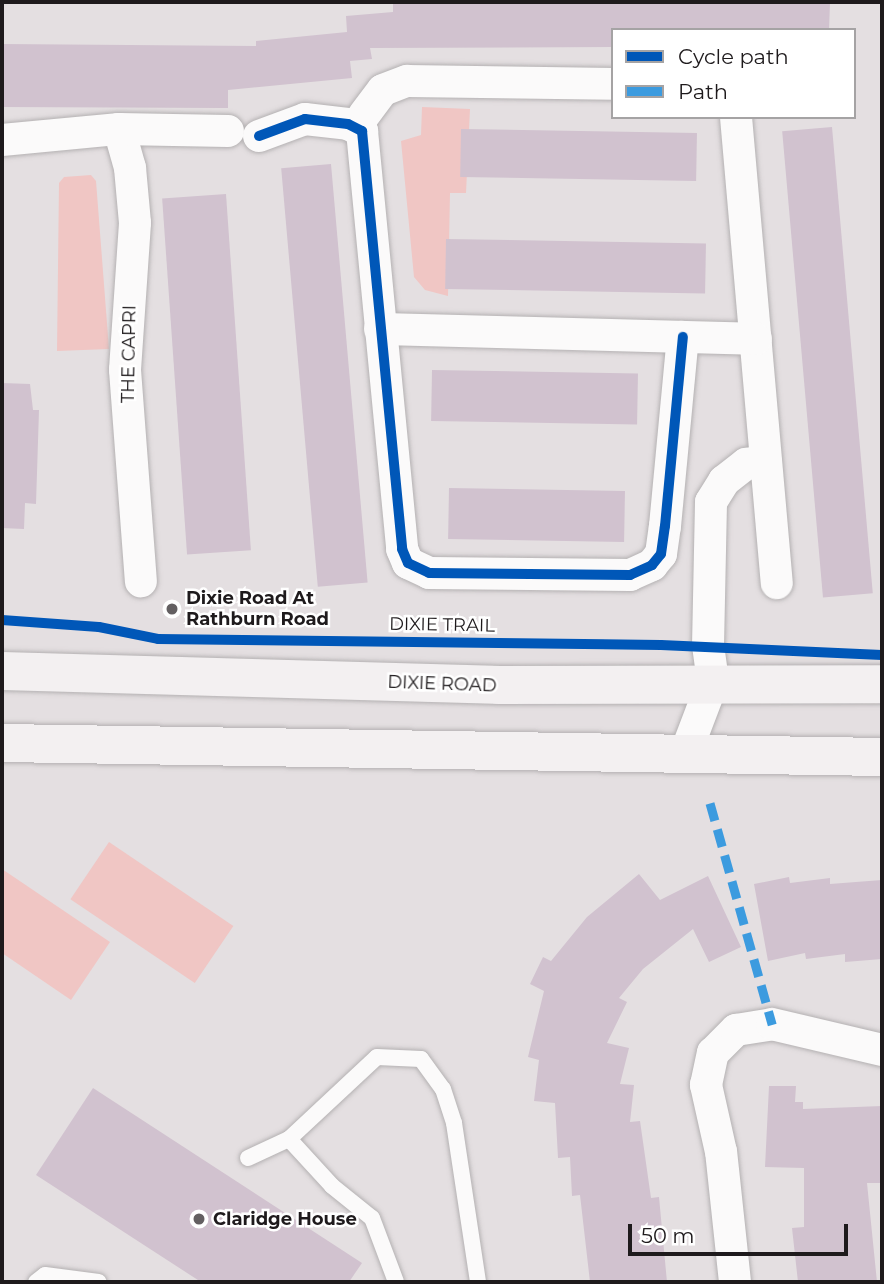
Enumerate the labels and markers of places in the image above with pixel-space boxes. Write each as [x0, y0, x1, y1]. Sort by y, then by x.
place label: Dixie Road At Rathburn Road [186, 588, 329, 630]
marker: Dixie Road At Rathburn Road [164, 601, 180, 617]
place label: Claridge House [213, 1208, 357, 1230]
marker: Claridge House [191, 1211, 207, 1227]

